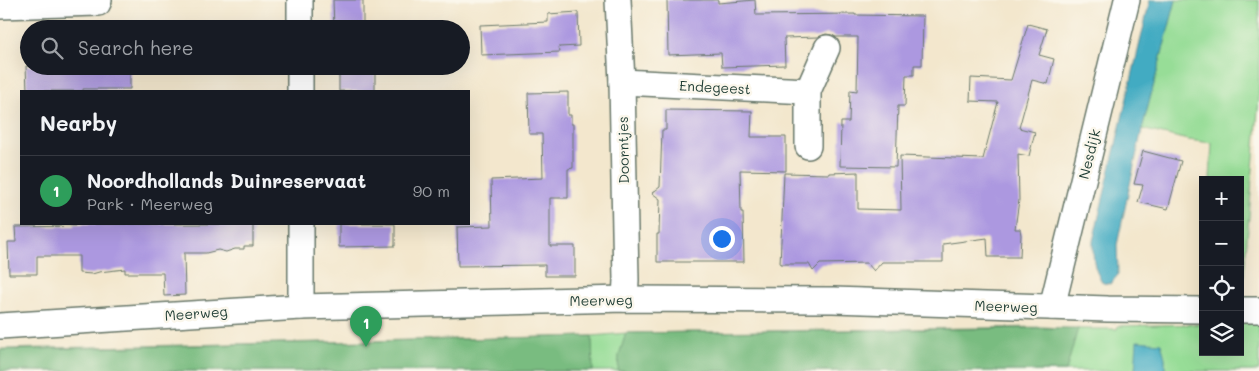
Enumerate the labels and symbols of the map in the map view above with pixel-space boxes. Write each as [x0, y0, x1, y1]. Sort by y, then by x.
street label: Endegeest [679, 76, 751, 98]
street label: Doorntjes [613, 116, 633, 184]
street label: Nesdijk [1074, 127, 1104, 181]
your location [709, 226, 735, 252]
street label: Meerweg [569, 290, 633, 310]
street label: Meerweg [974, 295, 1038, 317]
street label: Meerweg [164, 301, 228, 325]
pin: 1 [350, 306, 382, 347]

